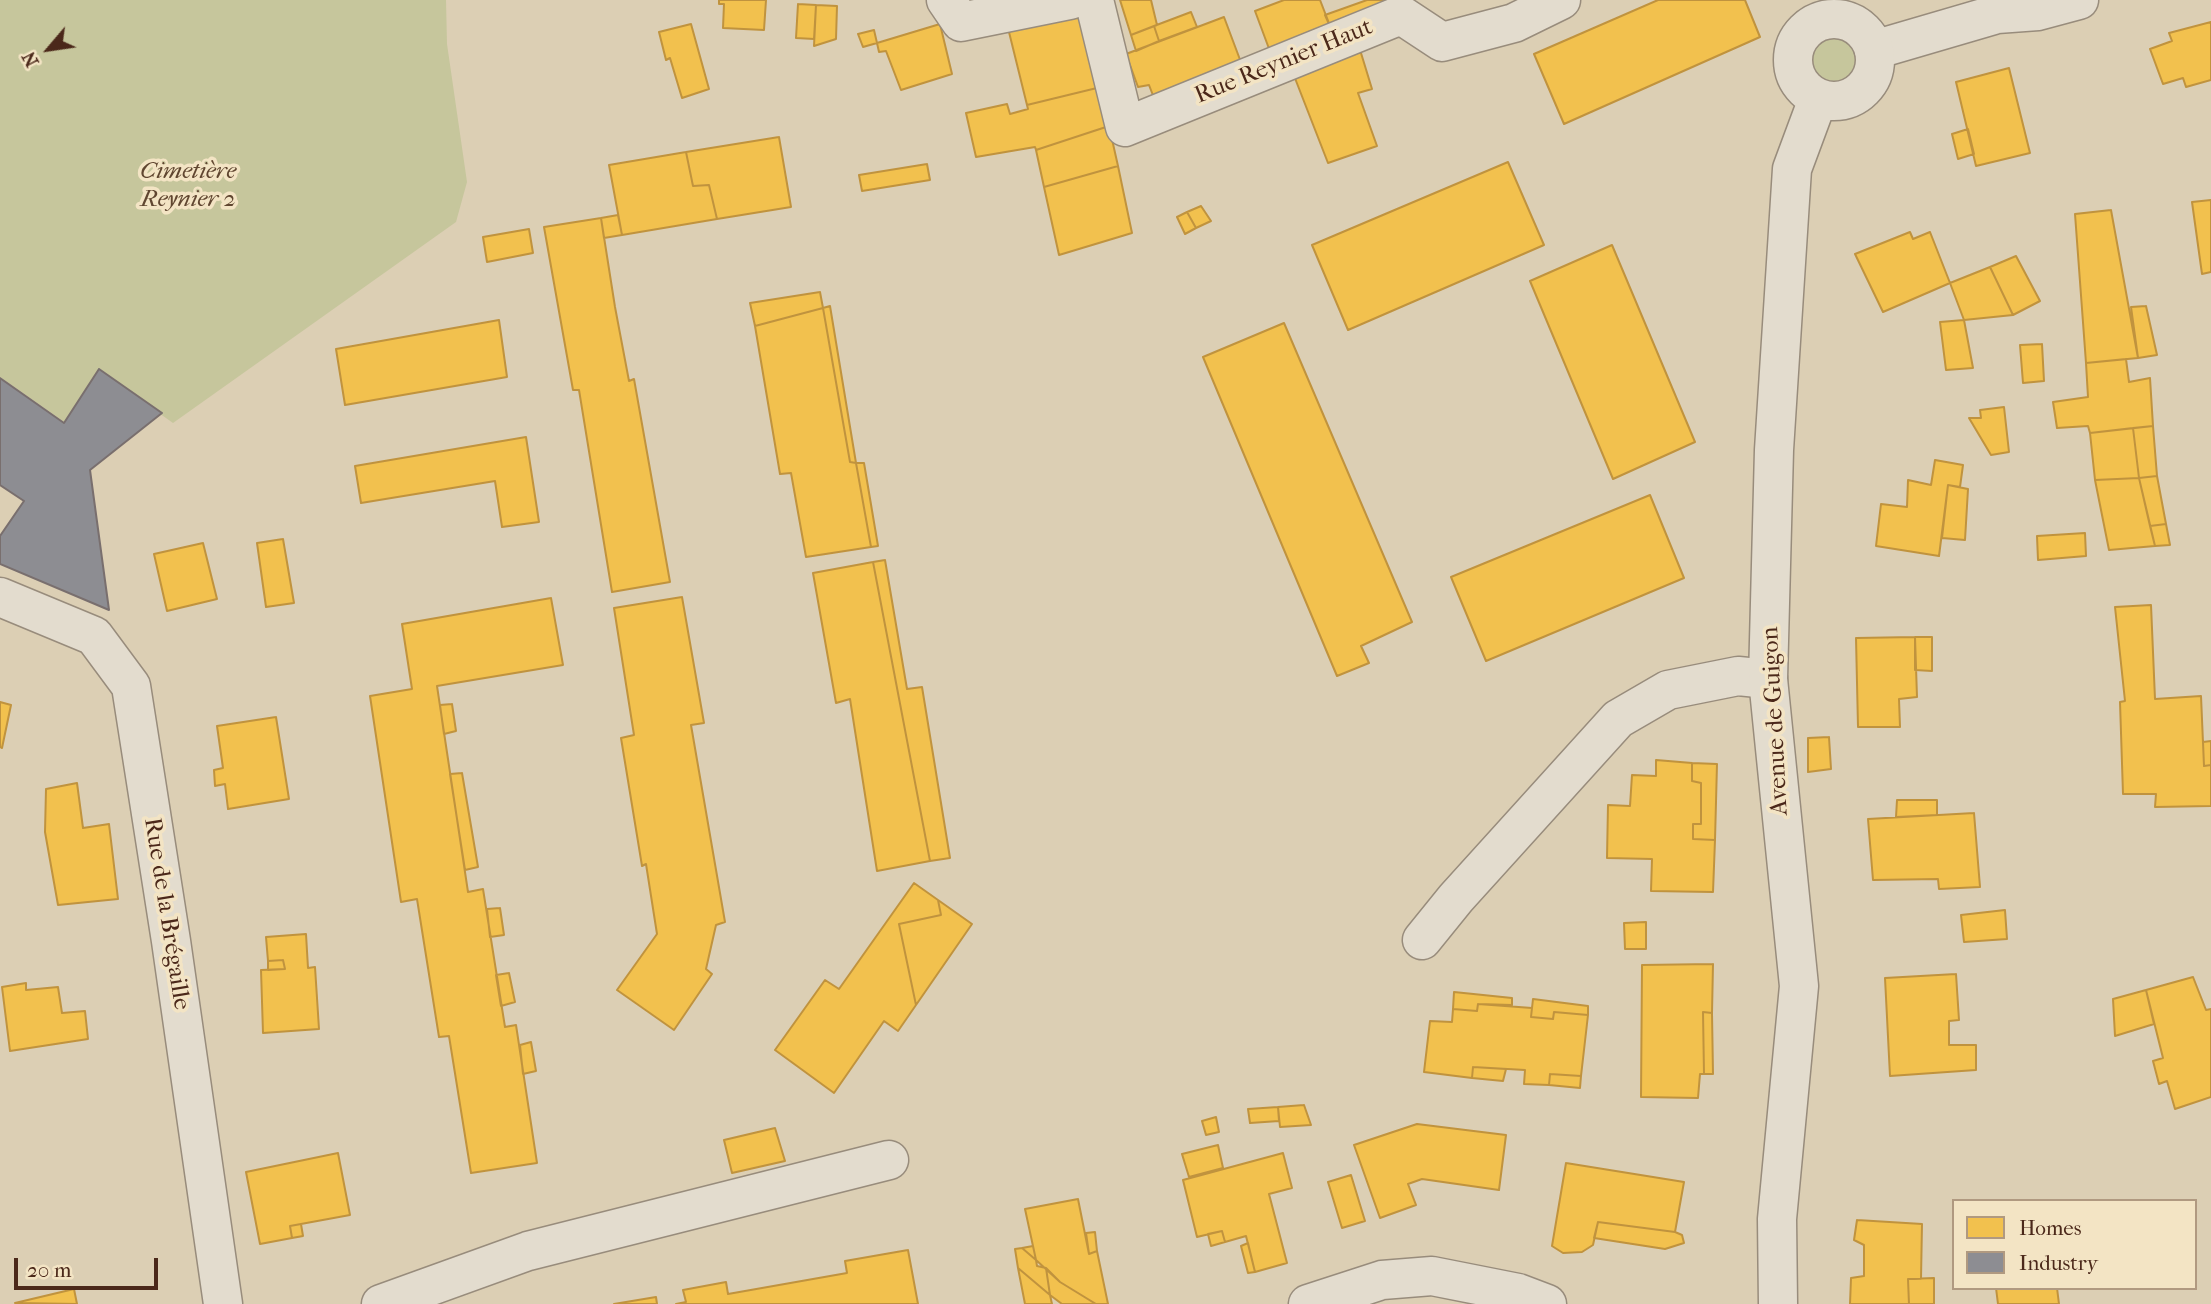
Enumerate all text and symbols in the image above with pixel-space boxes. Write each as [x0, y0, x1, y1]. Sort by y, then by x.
street label: Rue Reynier Haut [1191, 13, 1377, 111]
north arrow [14, 14, 84, 84]
text: N [18, 48, 44, 71]
park label: Cimetière Reynier 2 [140, 158, 236, 214]
street label: Avenue de Guigon [1757, 626, 1795, 816]
street label: Rue de la Brégaille [137, 816, 195, 1012]
legend [1952, 1199, 2197, 1290]
text: Homes [2019, 1216, 2081, 1240]
scale bar [18, 1244, 161, 1288]
text: Industry [2019, 1251, 2098, 1275]
text: 20 m [27, 1258, 71, 1282]

